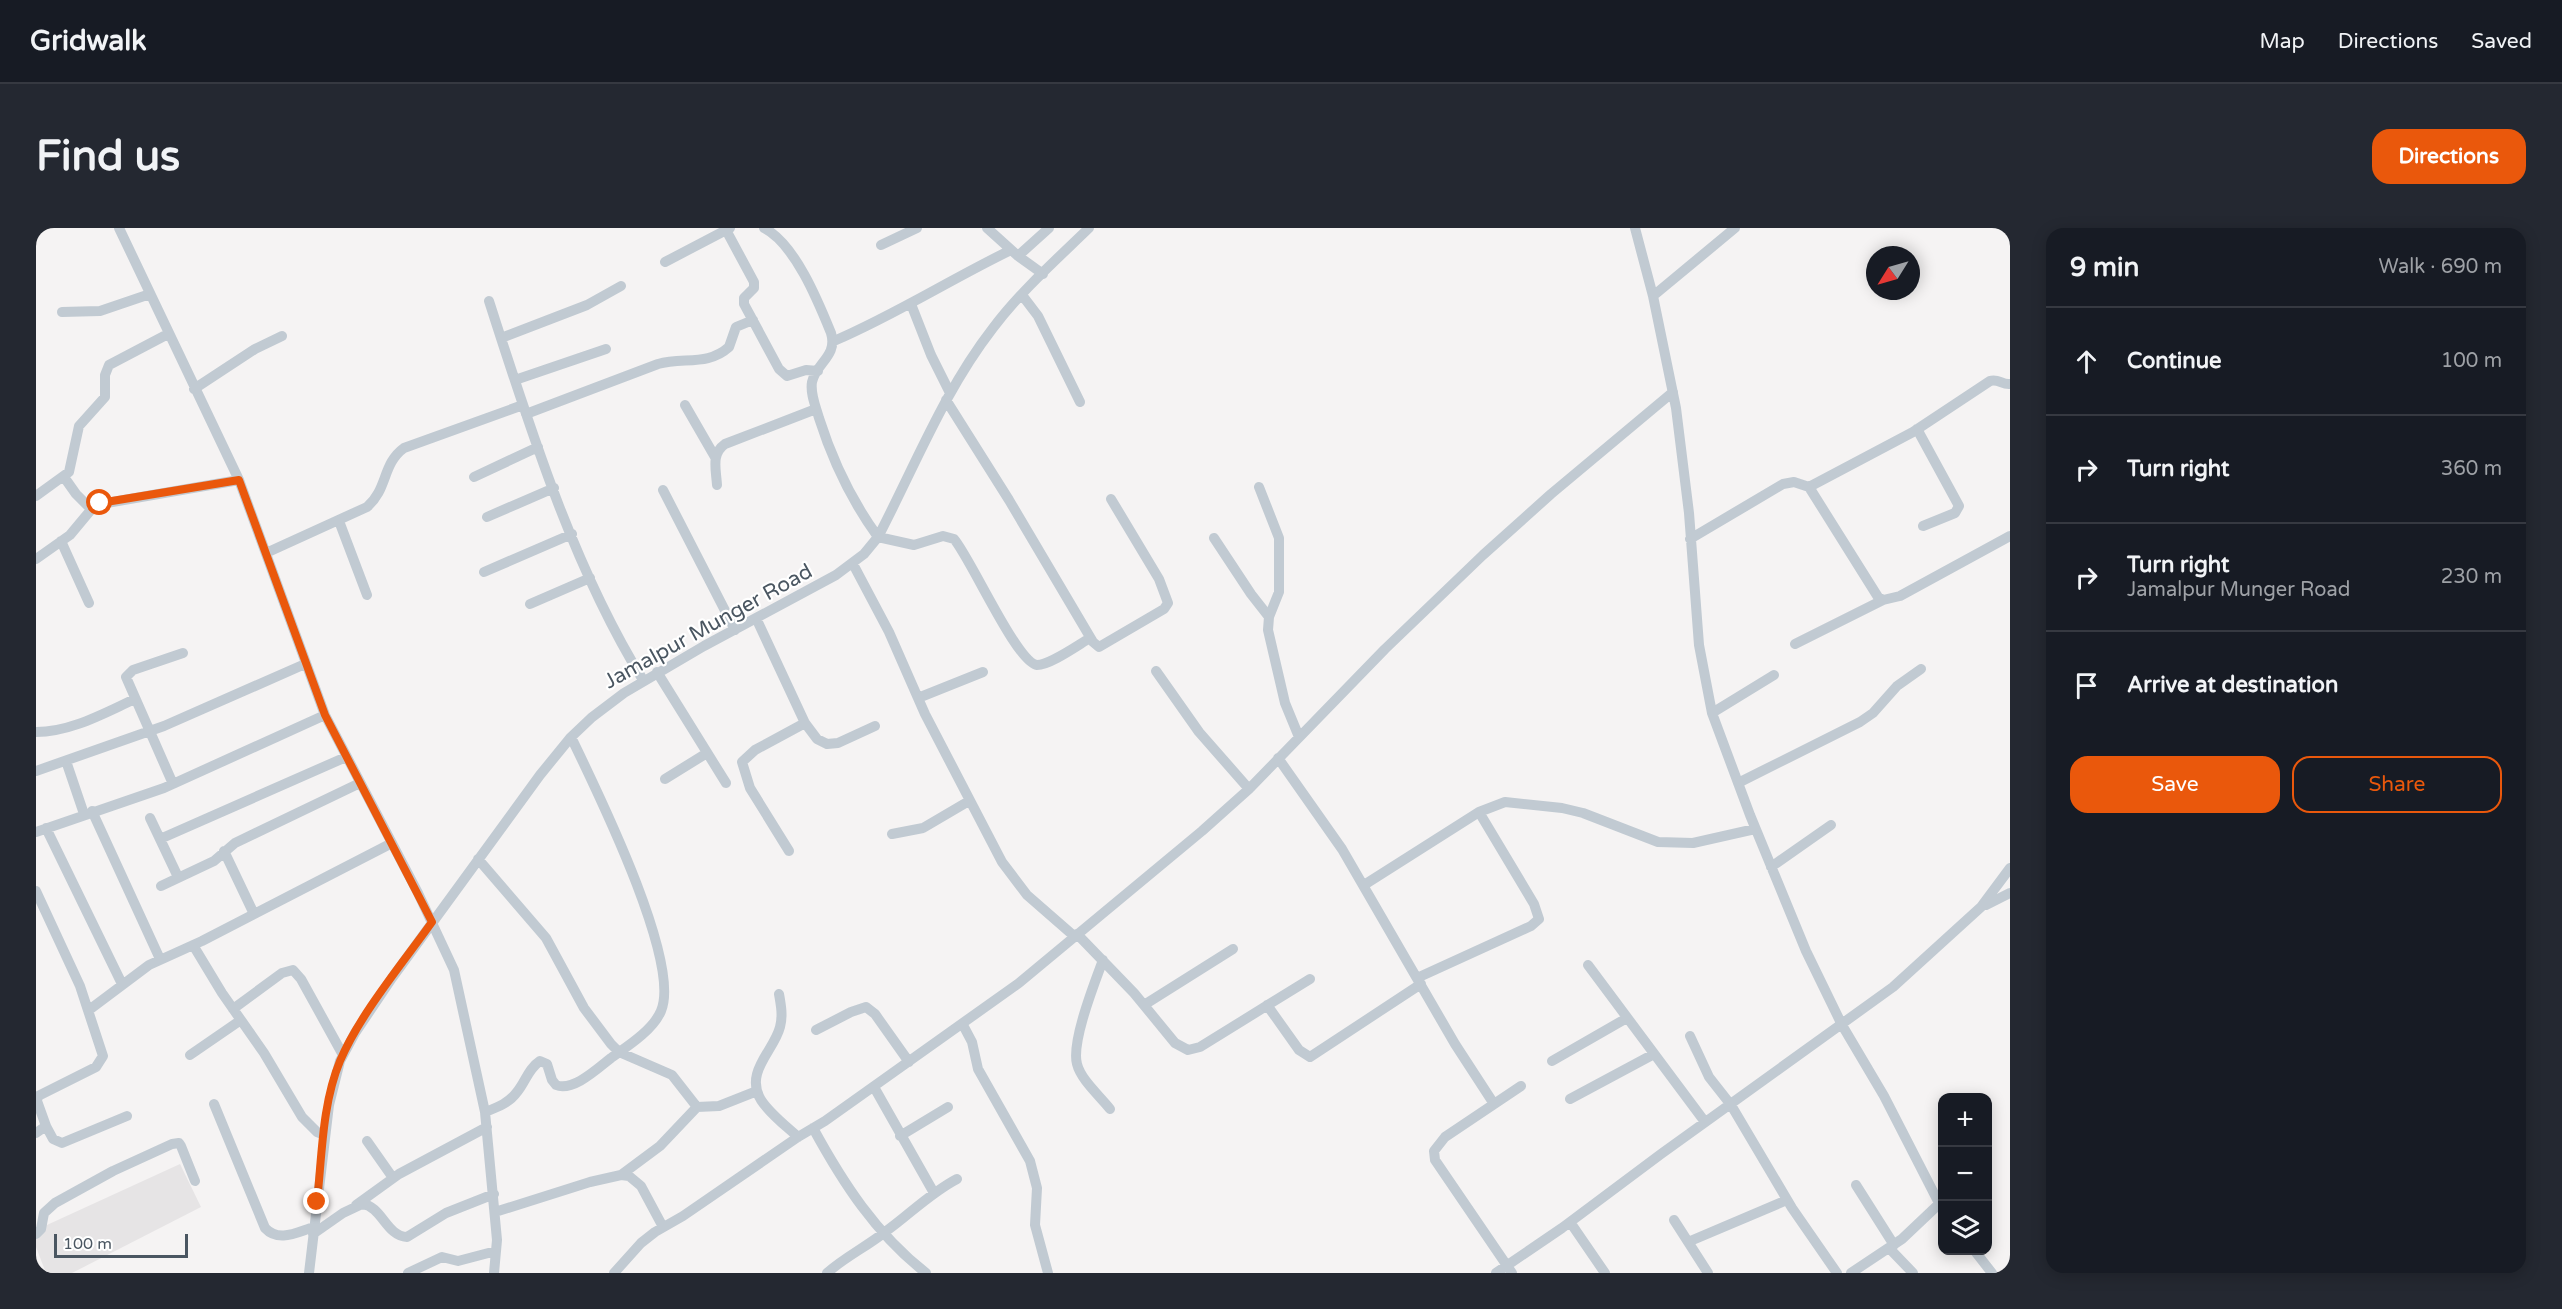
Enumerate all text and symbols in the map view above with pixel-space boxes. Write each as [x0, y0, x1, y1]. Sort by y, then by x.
text: Gridwalk [30, 24, 147, 58]
text: Map [2259, 29, 2305, 54]
text: Directions [2338, 29, 2438, 54]
text: Saved [2471, 29, 2532, 54]
button: Directions [2372, 129, 2526, 184]
text: Find us [36, 131, 180, 182]
north arrow [1866, 246, 1920, 300]
text: 9 min [2070, 252, 2139, 283]
text: Walk · 690 m [2379, 255, 2502, 279]
icon: ahead [2070, 345, 2103, 378]
text: Continue [2127, 348, 2222, 374]
text: 100 m [2441, 349, 2502, 373]
icon: right [2070, 453, 2103, 486]
text: Turn right [2127, 456, 2229, 482]
text: 360 m [2441, 457, 2502, 481]
route start [86, 489, 112, 515]
text: Turn right [2127, 552, 2229, 578]
street label: Jamalpur Munger Road [600, 559, 817, 694]
icon: right [2070, 561, 2103, 594]
text: 230 m [2441, 565, 2502, 589]
text: Jamalpur Munger Road [2127, 578, 2350, 602]
icon: arrive [2070, 669, 2103, 702]
text: Arrive at destination [2127, 672, 2338, 698]
button: Save [2070, 756, 2280, 813]
button: Share [2292, 756, 2502, 813]
map controls [1938, 1093, 1992, 1255]
button: + [1938, 1093, 1992, 1147]
button: − [1938, 1147, 1992, 1201]
route end [303, 1188, 329, 1214]
button: layers [1938, 1201, 1992, 1255]
scale bar [54, 1231, 188, 1258]
text: 100 m [63, 1234, 112, 1254]

